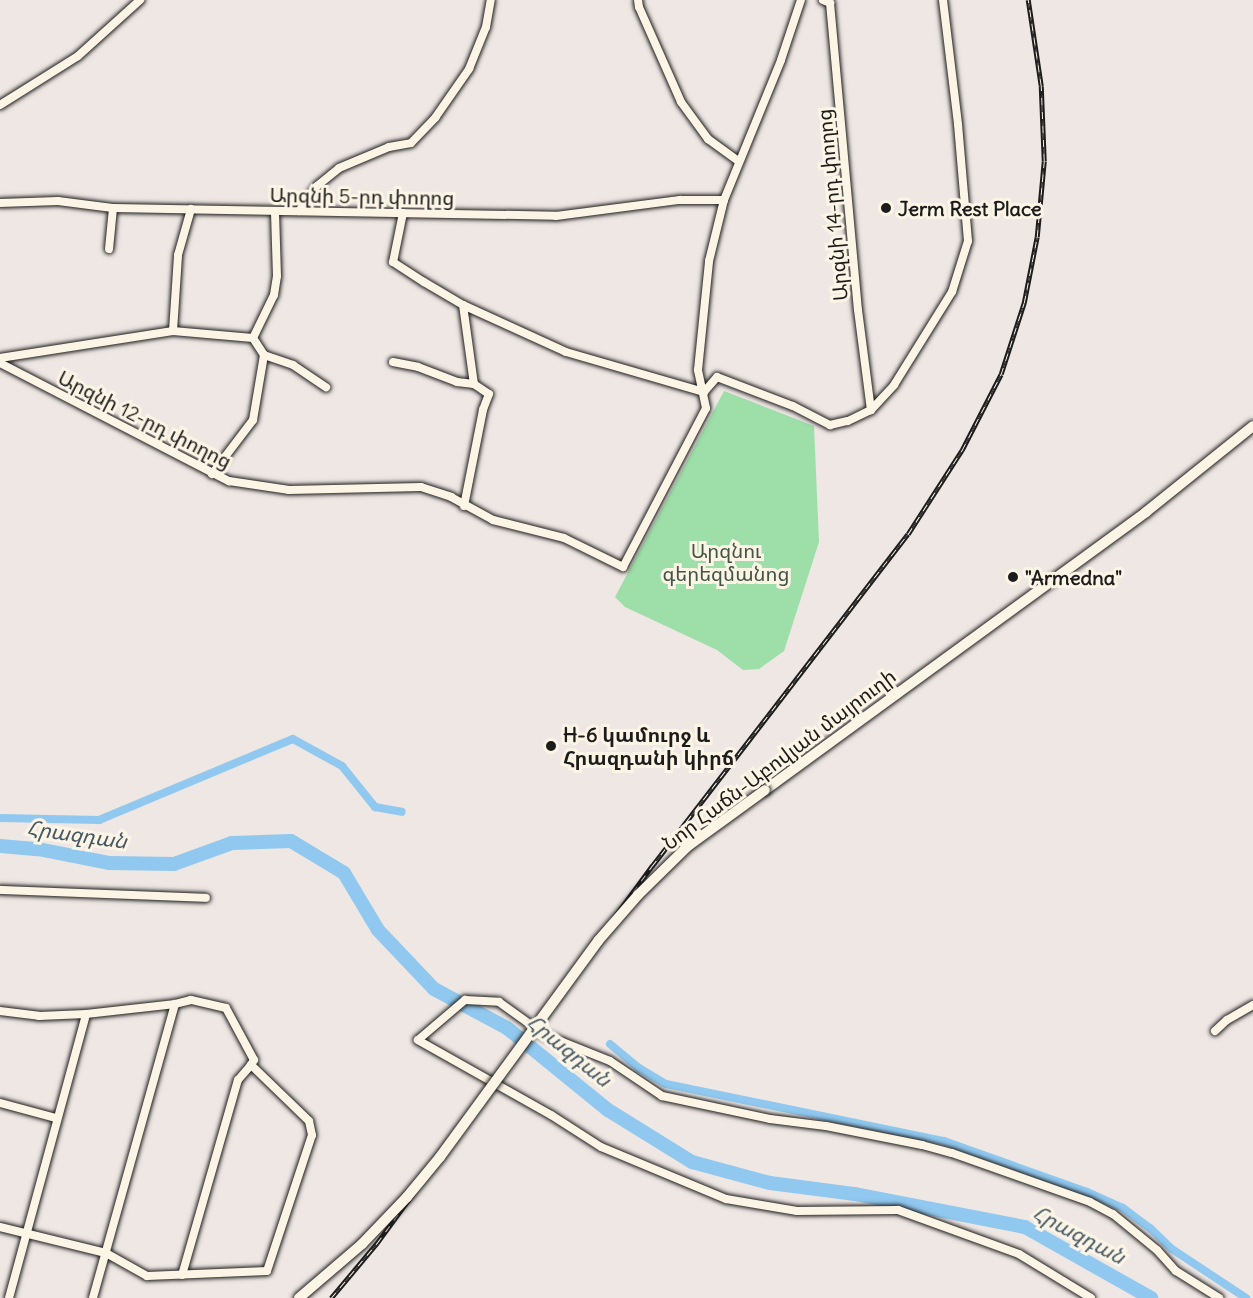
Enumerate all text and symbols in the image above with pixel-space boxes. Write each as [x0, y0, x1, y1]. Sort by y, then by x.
street label: Արզնի 14-րդ փողոց [812, 108, 852, 302]
street label: Արզնի 5-րդ փողոց [269, 182, 455, 210]
place label: Jerm Rest Place [898, 196, 1041, 220]
marker: Jerm Rest Place [879, 201, 893, 215]
street label: Արզնի 12-րդ փողոց [54, 365, 236, 473]
park label: Արզնու գերեզմանոց [663, 539, 789, 586]
place label: "Armedna" [1025, 565, 1122, 589]
marker: "Armedna" [1006, 570, 1020, 584]
street label: Նոր Հաճն-Աբովյան մայրուղի [658, 663, 900, 855]
place label: H-6 կամուրջ և Հրազդանի կիրճ [563, 722, 734, 769]
marker: H-6 կամուրջ և Հրազդանի կիրճ [544, 739, 558, 753]
water label: Հրազդան [25, 816, 129, 854]
water label: Հրազդան [522, 1010, 616, 1092]
water label: Հրազդան [1029, 1200, 1129, 1270]

